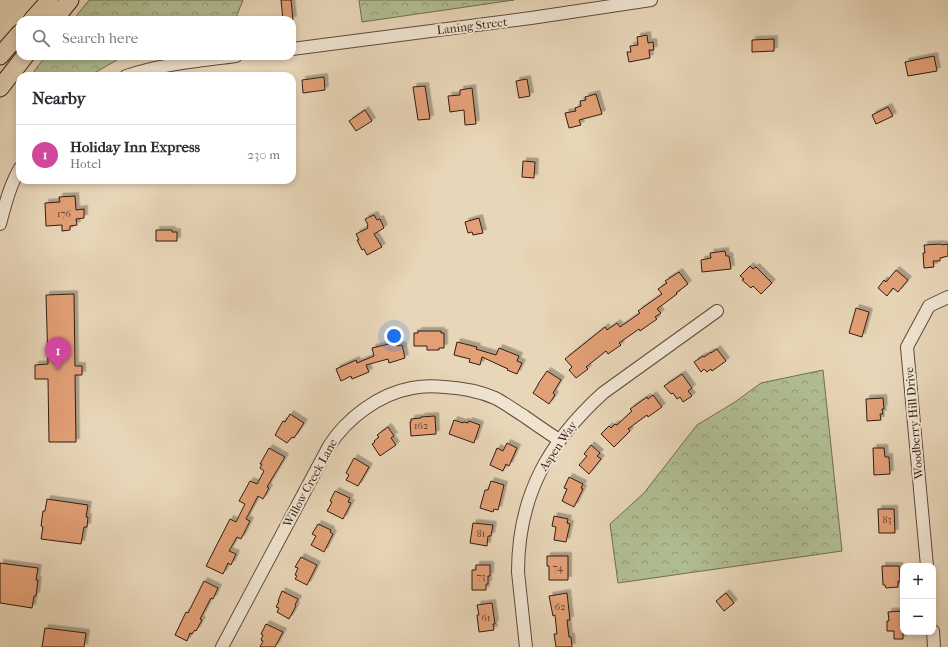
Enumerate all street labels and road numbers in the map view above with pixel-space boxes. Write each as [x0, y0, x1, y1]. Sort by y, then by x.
street label: Laning Street [436, 15, 509, 37]
street label: Woodberry Hill Drive [902, 366, 926, 481]
street label: Aspen Way [536, 418, 580, 474]
street label: Willow Creek Lane [280, 436, 340, 530]

